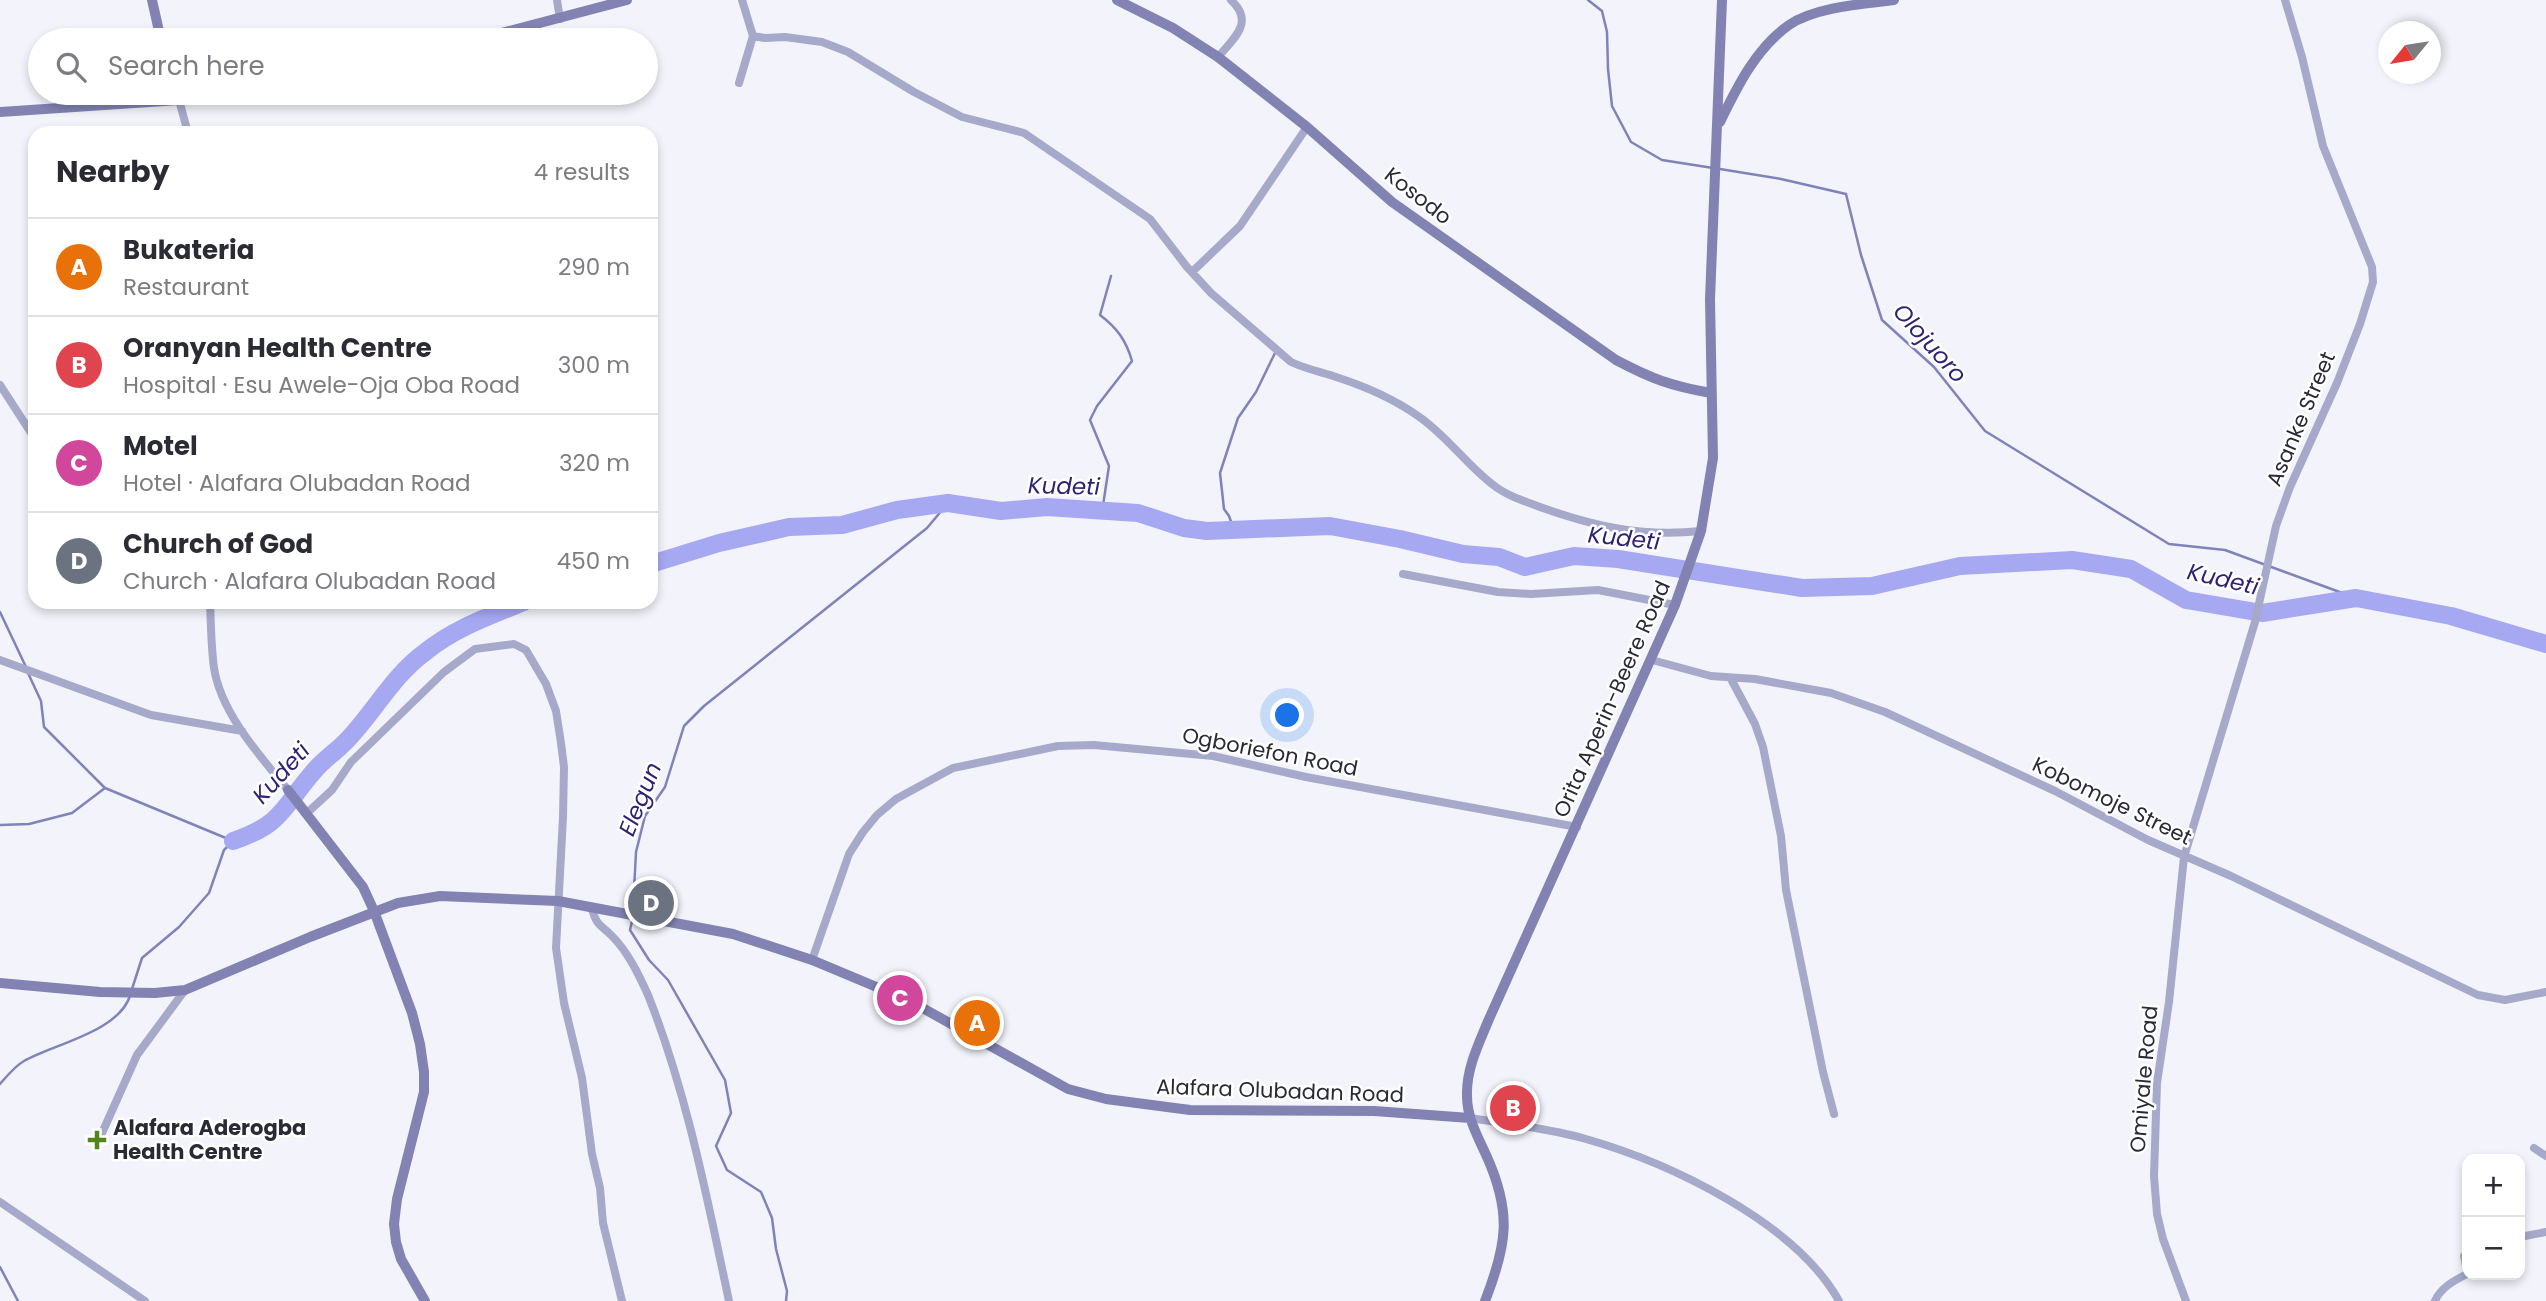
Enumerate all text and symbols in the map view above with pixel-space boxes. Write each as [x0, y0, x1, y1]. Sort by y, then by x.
north arrow [2378, 21, 2441, 84]
search box [28, 28, 658, 105]
icon: search [52, 48, 90, 86]
text: Search here [108, 48, 265, 84]
text: Nearby [56, 150, 170, 193]
text: 4 results [534, 156, 630, 188]
street label: Kosodo [1379, 160, 1458, 231]
text: Bukateria [123, 232, 254, 268]
text: A [71, 251, 87, 283]
text: 290 m [558, 251, 630, 283]
text: Restaurant [123, 271, 249, 303]
water label: Olojuoro [1886, 296, 1974, 390]
text: Oranyan Health Centre [123, 330, 432, 366]
street label: Asanke Street [2259, 347, 2342, 491]
text: B [71, 349, 87, 381]
text: 300 m [558, 349, 630, 381]
text: Hospital · Esu Awele-Oja Oba Road [123, 369, 520, 401]
text: Motel [123, 428, 198, 464]
text: C [70, 447, 88, 479]
text: 320 m [559, 447, 630, 479]
text: Hotel · Alafara Olubadan Road [123, 467, 470, 499]
water label: Kudeti [1028, 469, 1101, 503]
water label: Kudeti [1586, 518, 1662, 558]
text: Church of God [123, 526, 313, 562]
text: D [71, 545, 87, 577]
text: 450 m [557, 545, 630, 577]
water label: Kudeti [2184, 555, 2262, 603]
text: Church · Alafara Olubadan Road [123, 565, 496, 597]
street label: Orita Aperin-Beere Road [1546, 576, 1677, 822]
your location [1270, 698, 1304, 732]
street label: Ogboriefon Road [1180, 720, 1360, 783]
water label: Kudeti [245, 735, 317, 811]
street label: Kobomoje Street [2028, 749, 2197, 852]
water label: Elegun [611, 757, 669, 841]
pin: D [628, 877, 674, 929]
pin: C [877, 972, 923, 1024]
pin: A [954, 997, 1000, 1049]
street label: Omiyale Road [2123, 1004, 2164, 1154]
street label: Alafara Olubadan Road [1156, 1072, 1404, 1109]
pin: B [1490, 1082, 1536, 1134]
place label: Alafara Aderogba Health Centre [113, 1113, 306, 1166]
marker: Alafara Aderogba Health Centre [87, 1130, 107, 1150]
map controls [2462, 1154, 2525, 1280]
button: + [2462, 1154, 2525, 1217]
button: − [2462, 1217, 2525, 1280]

